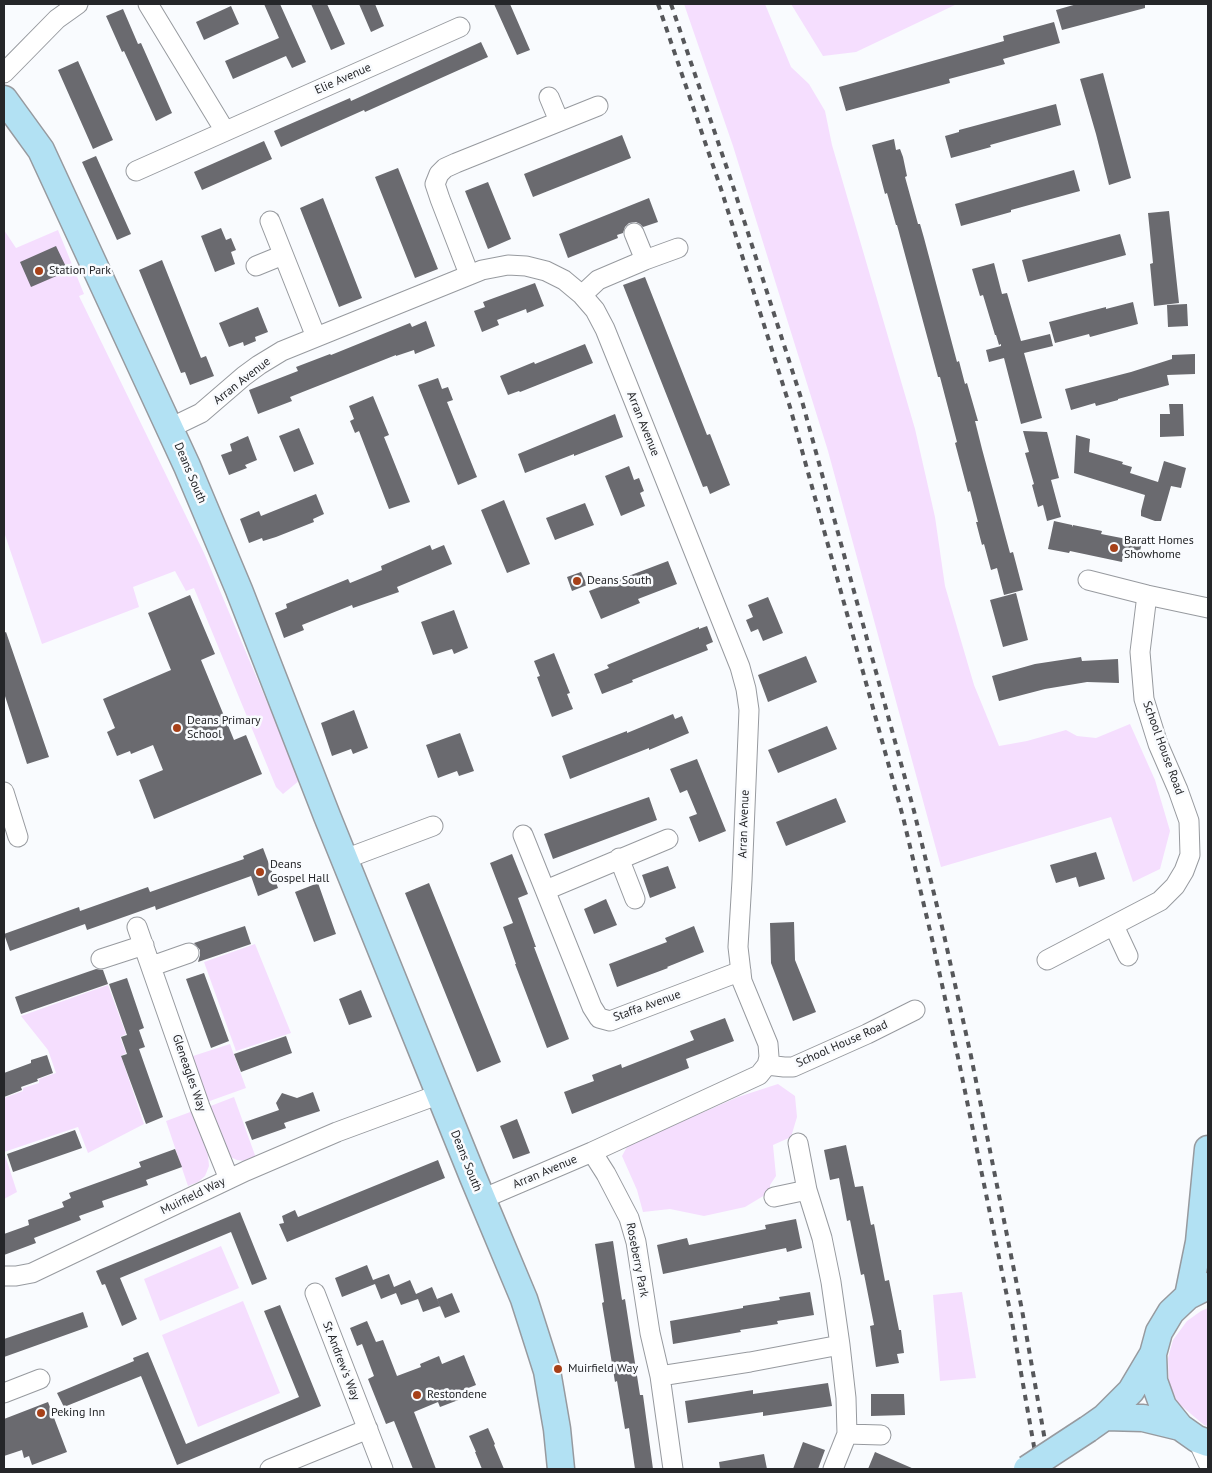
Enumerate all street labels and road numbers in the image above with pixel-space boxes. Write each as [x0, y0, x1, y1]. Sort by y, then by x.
street label: Elie Avenue [313, 60, 373, 98]
street label: Arran Avenue [211, 354, 273, 408]
street label: Arran Avenue [624, 390, 662, 458]
street label: Deans South [171, 440, 209, 506]
street label: School House Road [1139, 699, 1187, 797]
street label: Arran Avenue [736, 790, 752, 858]
street label: Staffa Avenue [611, 987, 683, 1025]
street label: School House Road [794, 1017, 890, 1071]
street label: Gleneagles Way [169, 1032, 209, 1114]
street label: Deans South [447, 1128, 485, 1194]
street label: Arran Avenue [511, 1152, 579, 1192]
street label: Muirfield Way [158, 1174, 228, 1218]
street label: Roseberry Park [623, 1221, 651, 1299]
street label: St Andrew's Way [319, 1319, 363, 1403]

